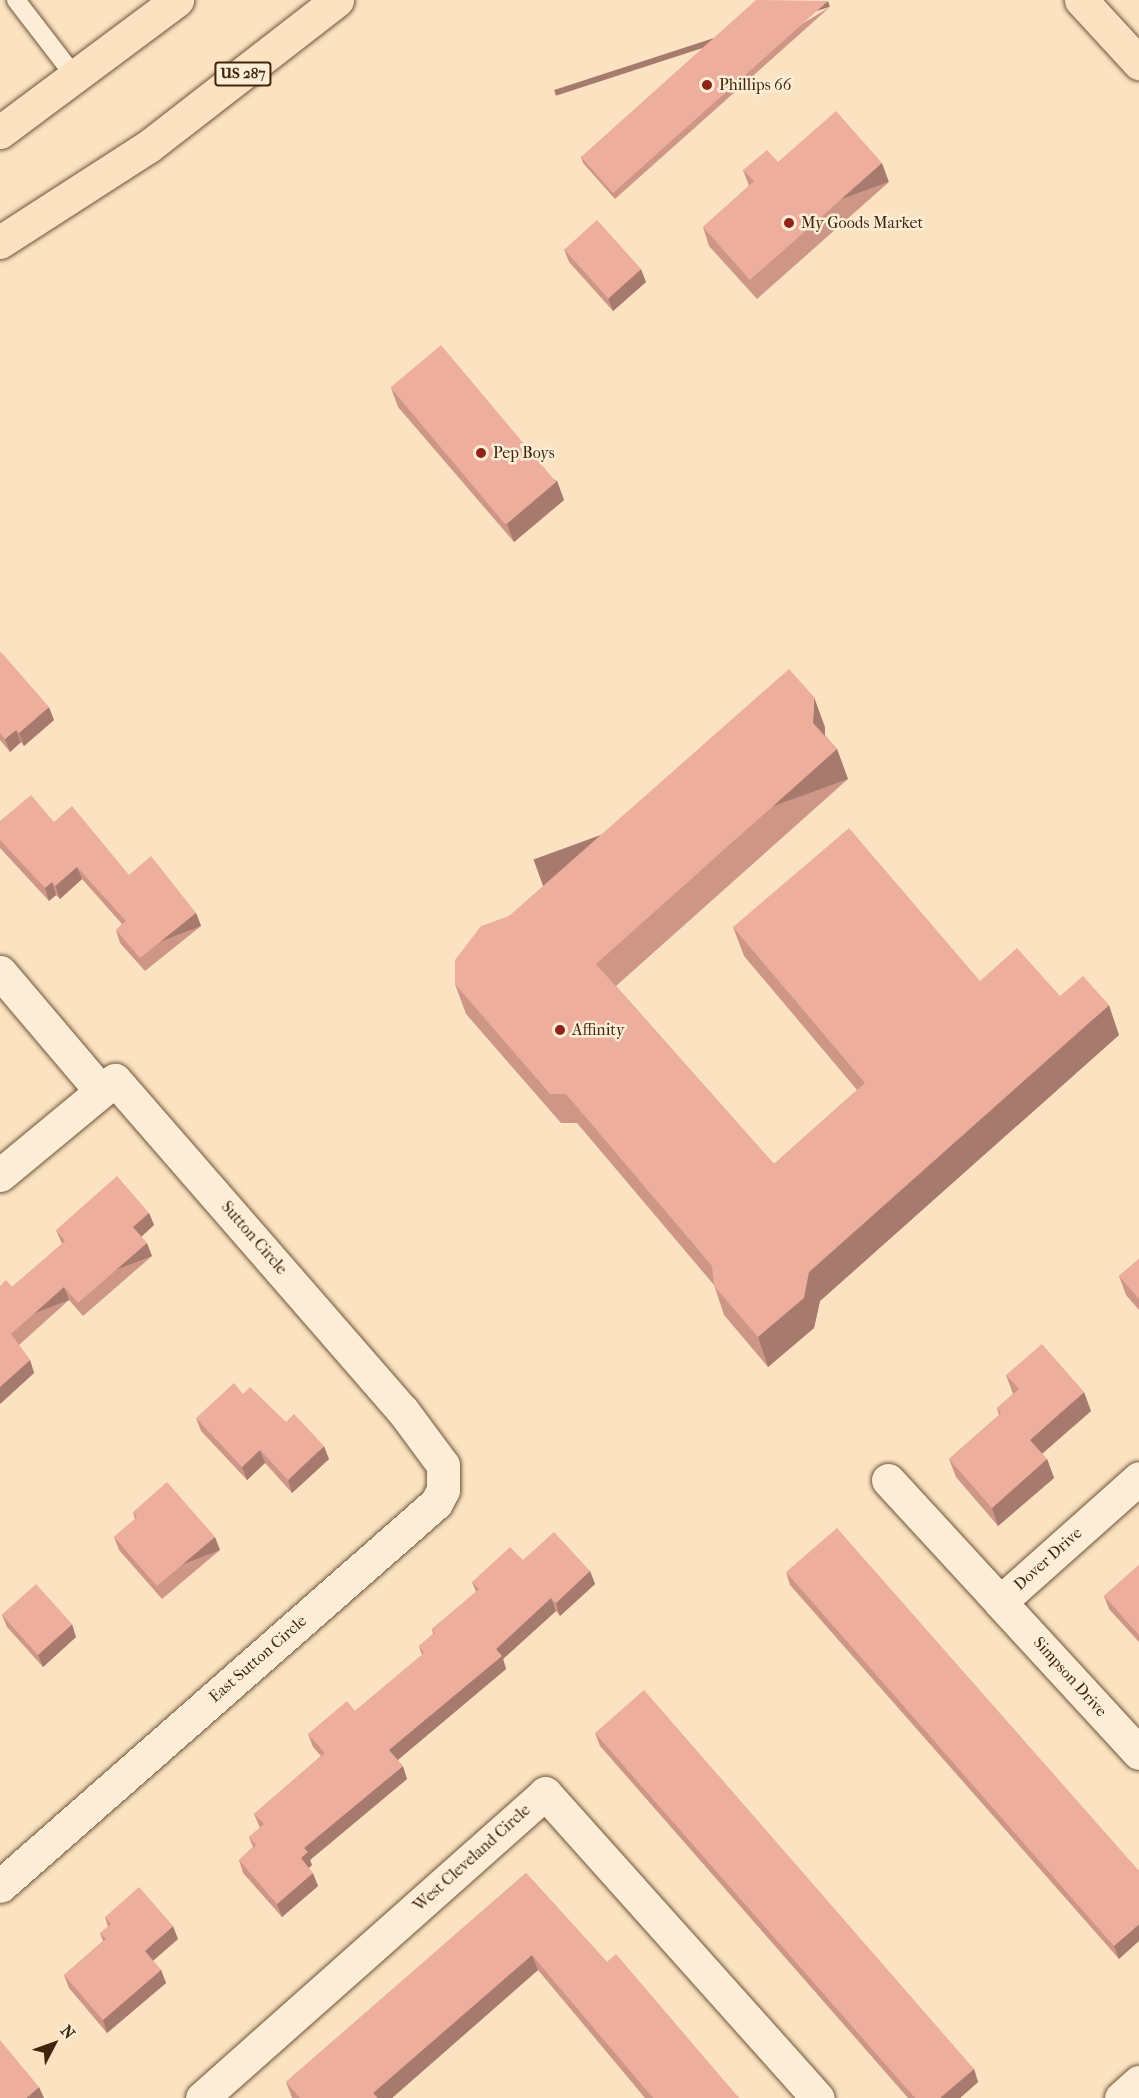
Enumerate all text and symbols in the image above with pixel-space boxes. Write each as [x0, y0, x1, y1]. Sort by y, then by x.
road number: US 287 [213, 62, 273, 86]
place label: Phillips 66 [719, 75, 791, 95]
marker: Phillips 66 [700, 78, 714, 92]
place label: My Goods Market [801, 213, 923, 233]
marker: My Goods Market [782, 216, 796, 230]
place label: Pep Boys [493, 443, 555, 463]
marker: Pep Boys [474, 446, 488, 460]
place label: Affinity [572, 1020, 624, 1040]
marker: Affinity [553, 1023, 567, 1037]
street label: Sutton Circle [217, 1197, 291, 1279]
street label: Dover Drive [1010, 1523, 1086, 1595]
street label: East Sutton Circle [205, 1611, 311, 1707]
street label: Simpson Drive [1029, 1633, 1111, 1721]
street label: West Cleveland Circle [410, 1801, 534, 1915]
north arrow [24, 2014, 84, 2074]
text: N [57, 2021, 79, 2043]

